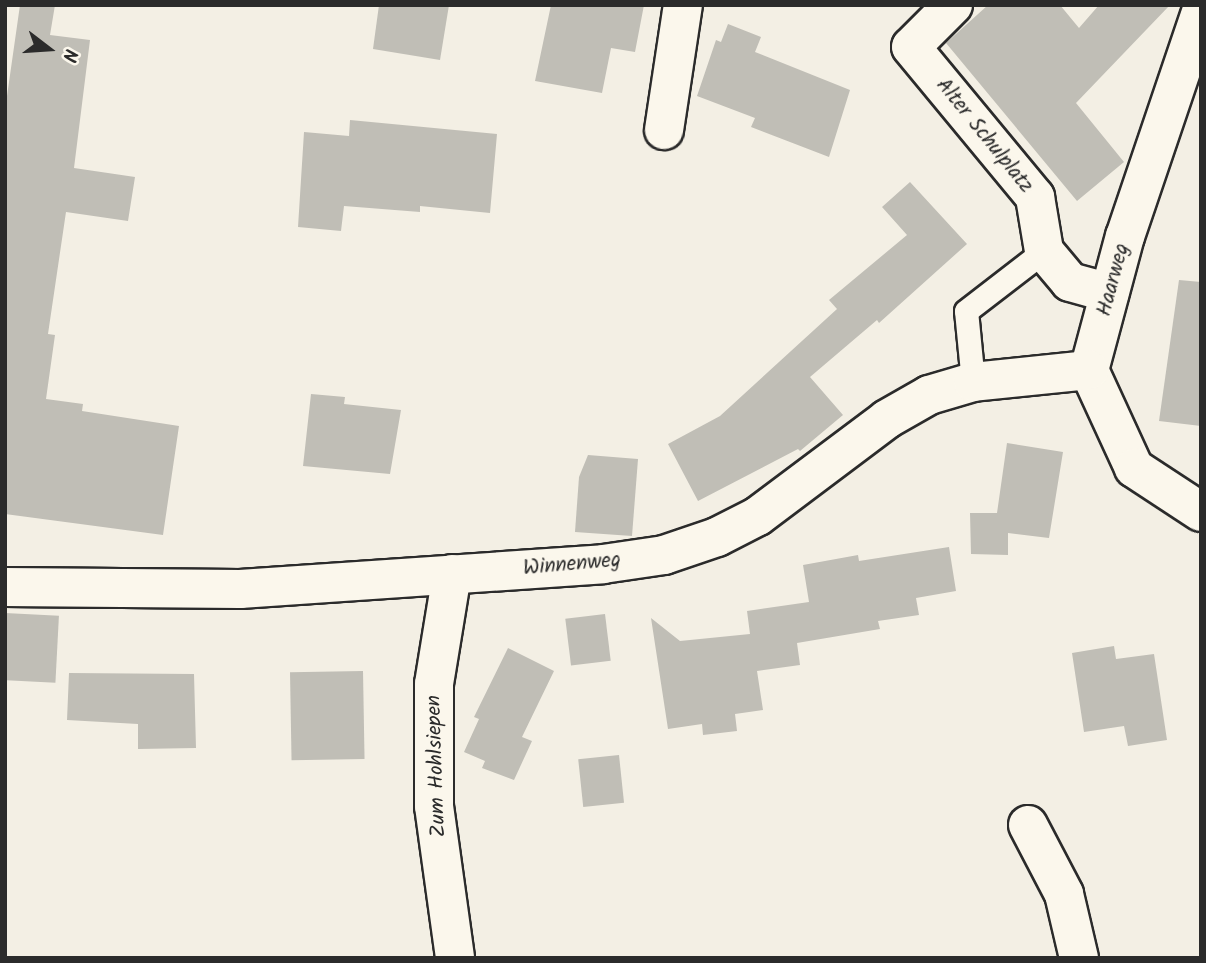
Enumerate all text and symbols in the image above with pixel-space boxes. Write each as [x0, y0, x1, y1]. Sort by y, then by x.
north arrow [14, 14, 84, 84]
text: N [53, 45, 85, 65]
street label: Alter Schulplatz [930, 74, 1038, 198]
street label: Haarweg [1092, 241, 1136, 319]
street label: Winnenweg [522, 548, 622, 582]
street label: Zum Hohlsiepen [422, 694, 452, 838]

